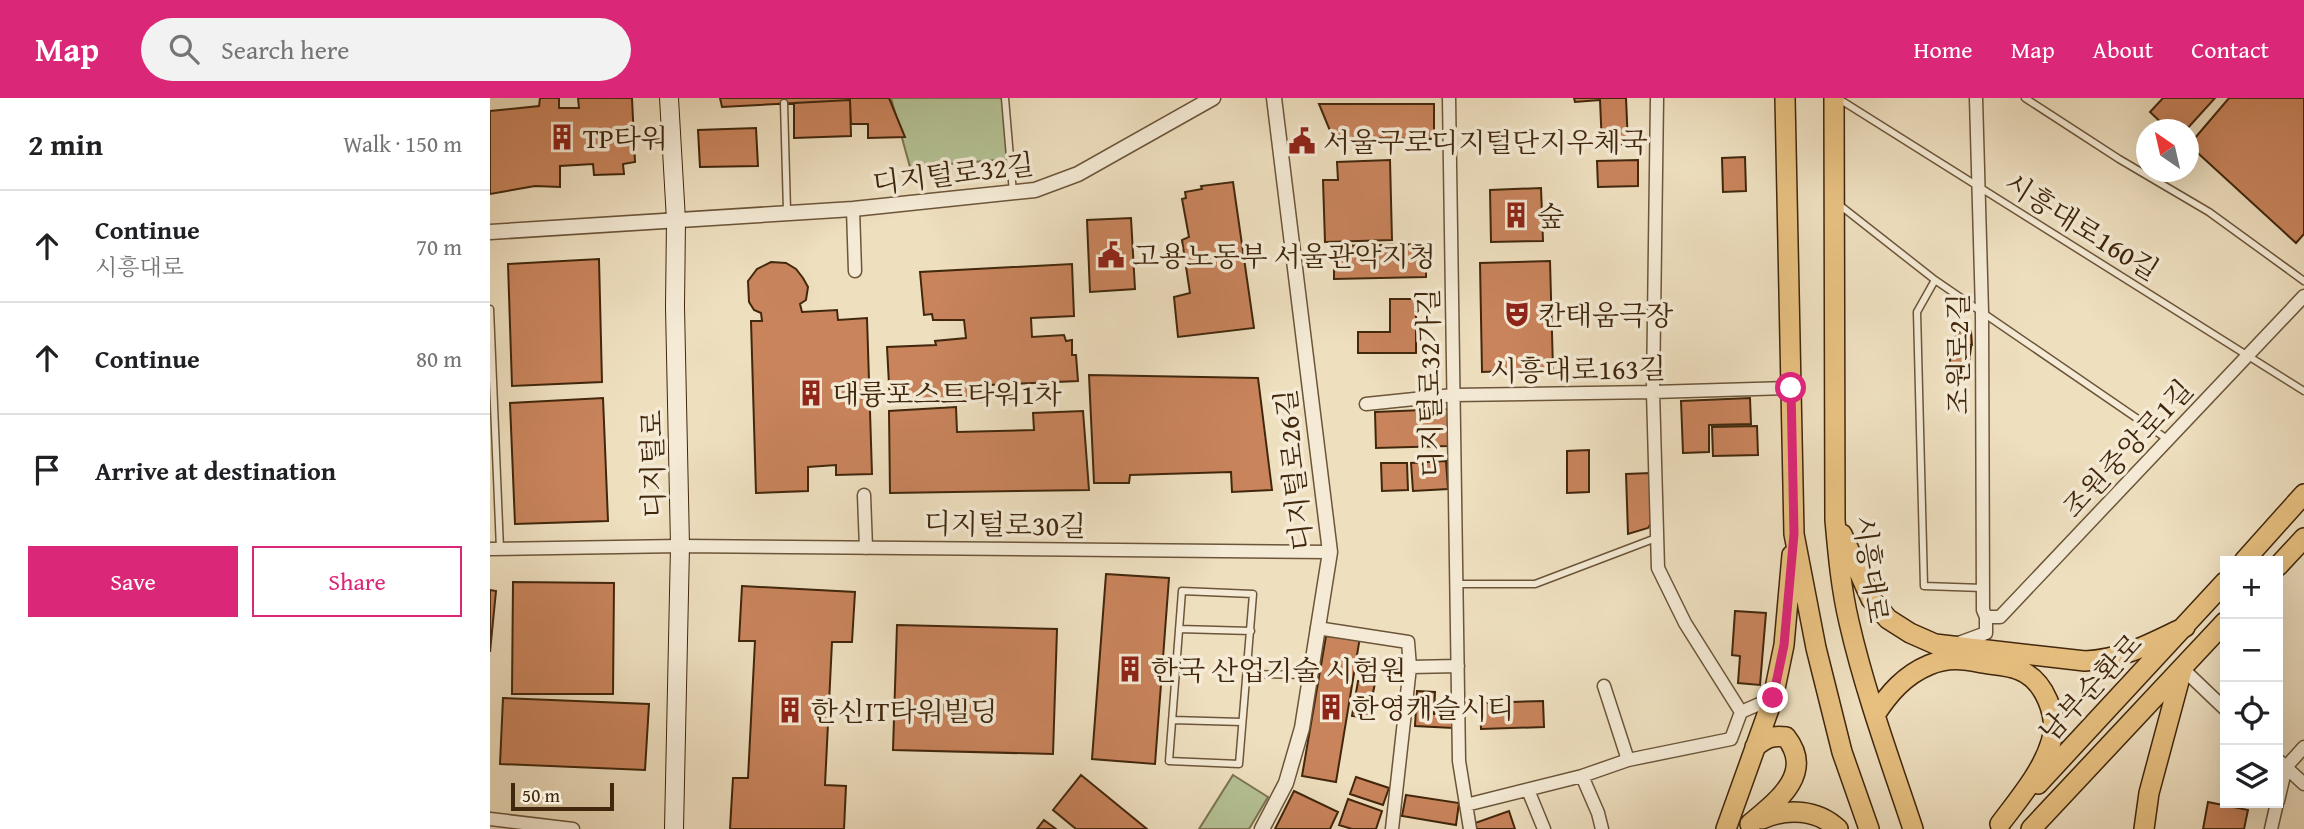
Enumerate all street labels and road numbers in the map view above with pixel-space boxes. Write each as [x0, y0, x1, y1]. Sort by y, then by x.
street label: 디지털로32길 [870, 143, 1036, 203]
street label: 시흥대로160길 [1997, 162, 2167, 290]
street label: 디지털로32가길 [1407, 288, 1451, 478]
street label: 조원로2길 [1937, 293, 1978, 415]
street label: 시흥대로163길 [1490, 347, 1666, 391]
street label: 조원중앙로1길 [2052, 370, 2202, 526]
street label: 디지털로26길 [1264, 387, 1322, 553]
street label: 디지털로 [631, 410, 673, 518]
street label: 디지털로30길 [924, 502, 1086, 546]
street label: 시흥대로 [1844, 513, 1900, 625]
street label: 남부순환로 [2029, 624, 2151, 750]

